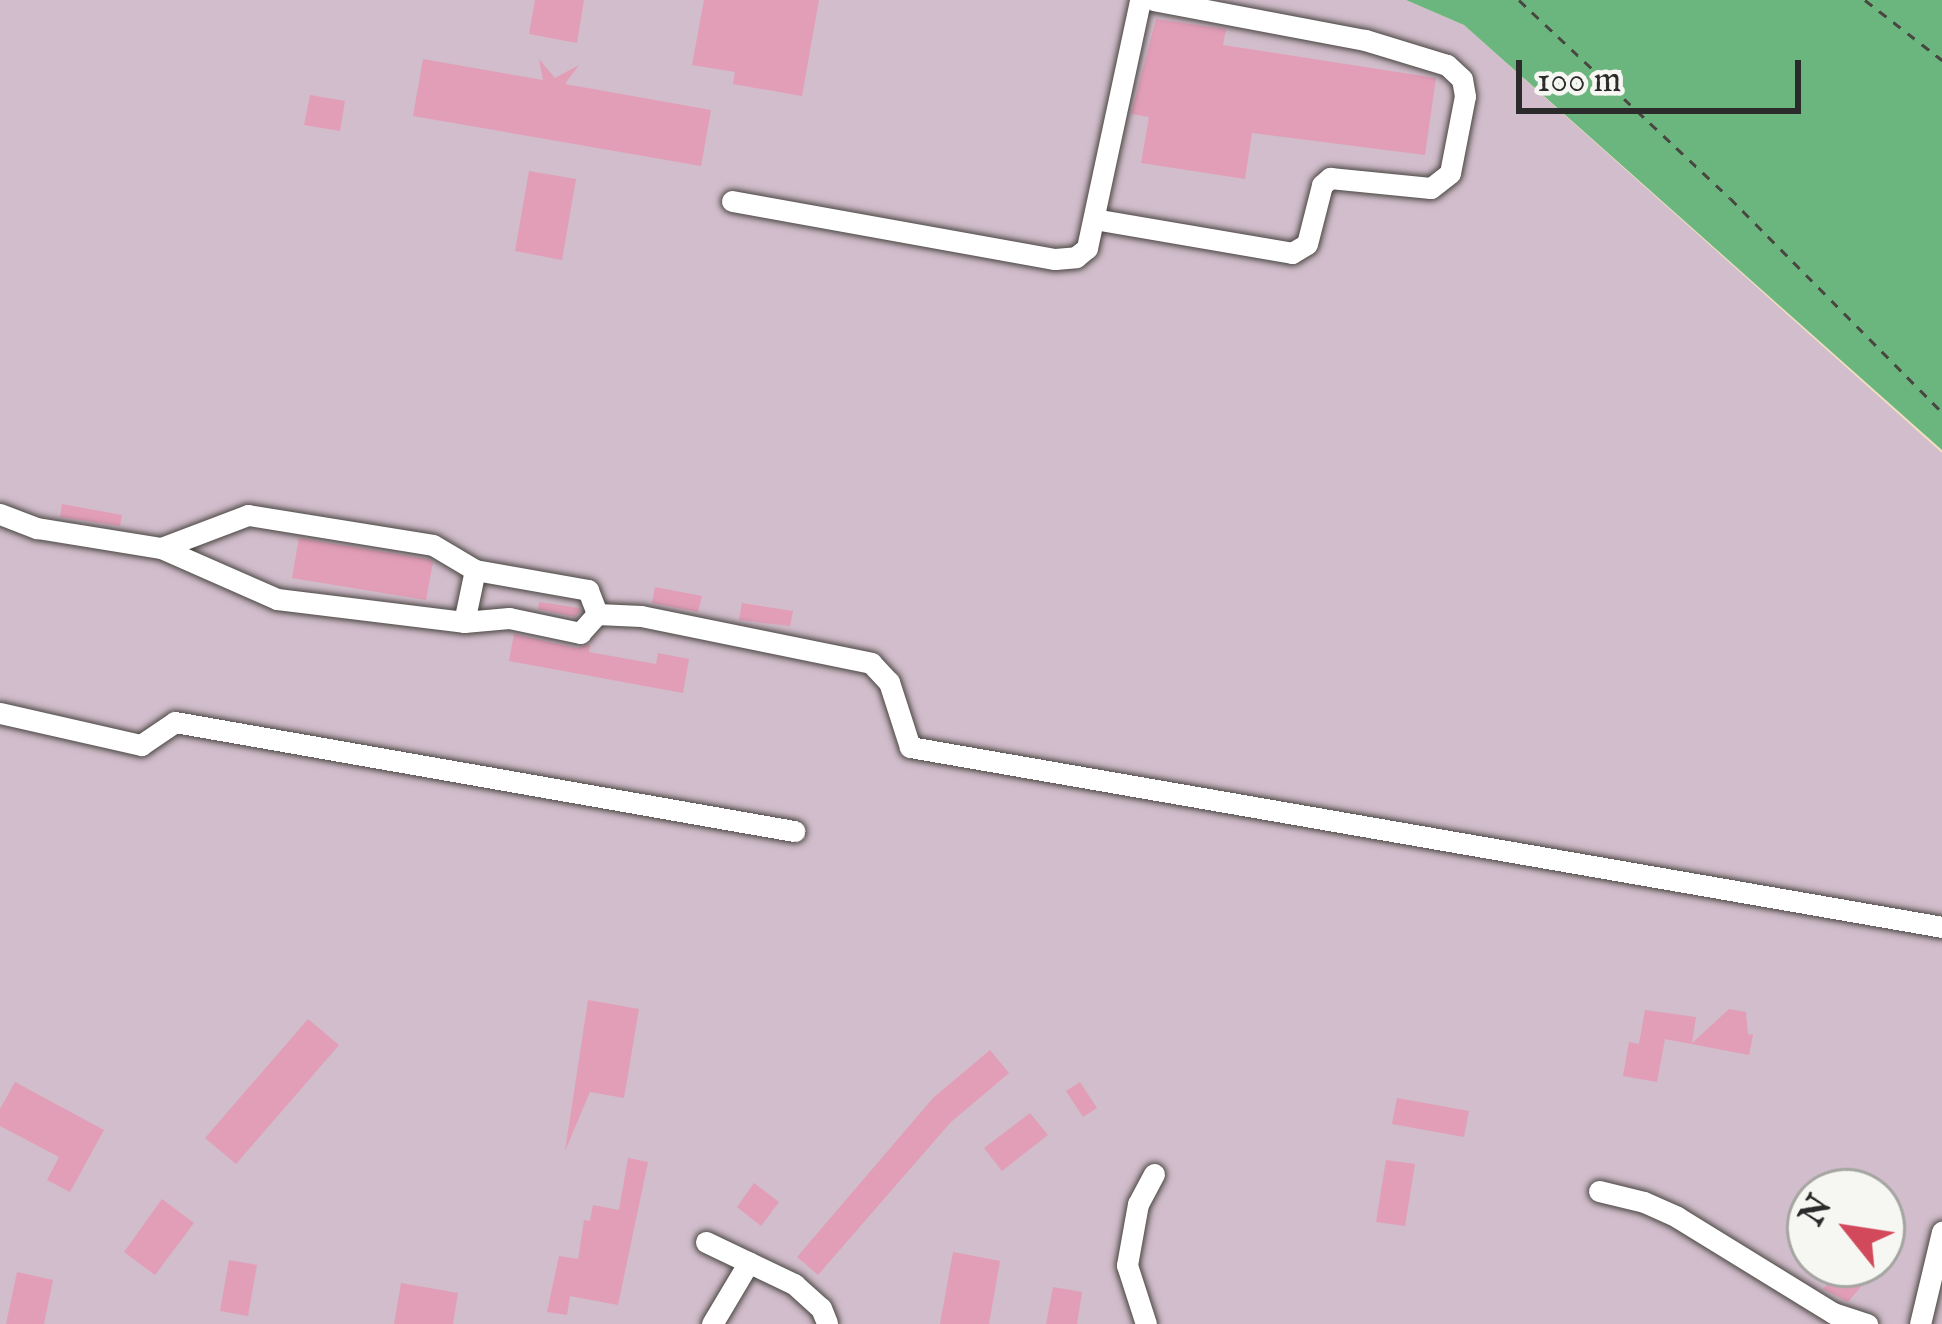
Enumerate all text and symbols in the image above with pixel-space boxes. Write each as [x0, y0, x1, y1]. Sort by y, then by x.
scale bar [1522, 36, 1807, 110]
text: 100 m [1537, 58, 1621, 104]
north arrow [1786, 1168, 1906, 1288]
text: N [1792, 1189, 1843, 1234]

